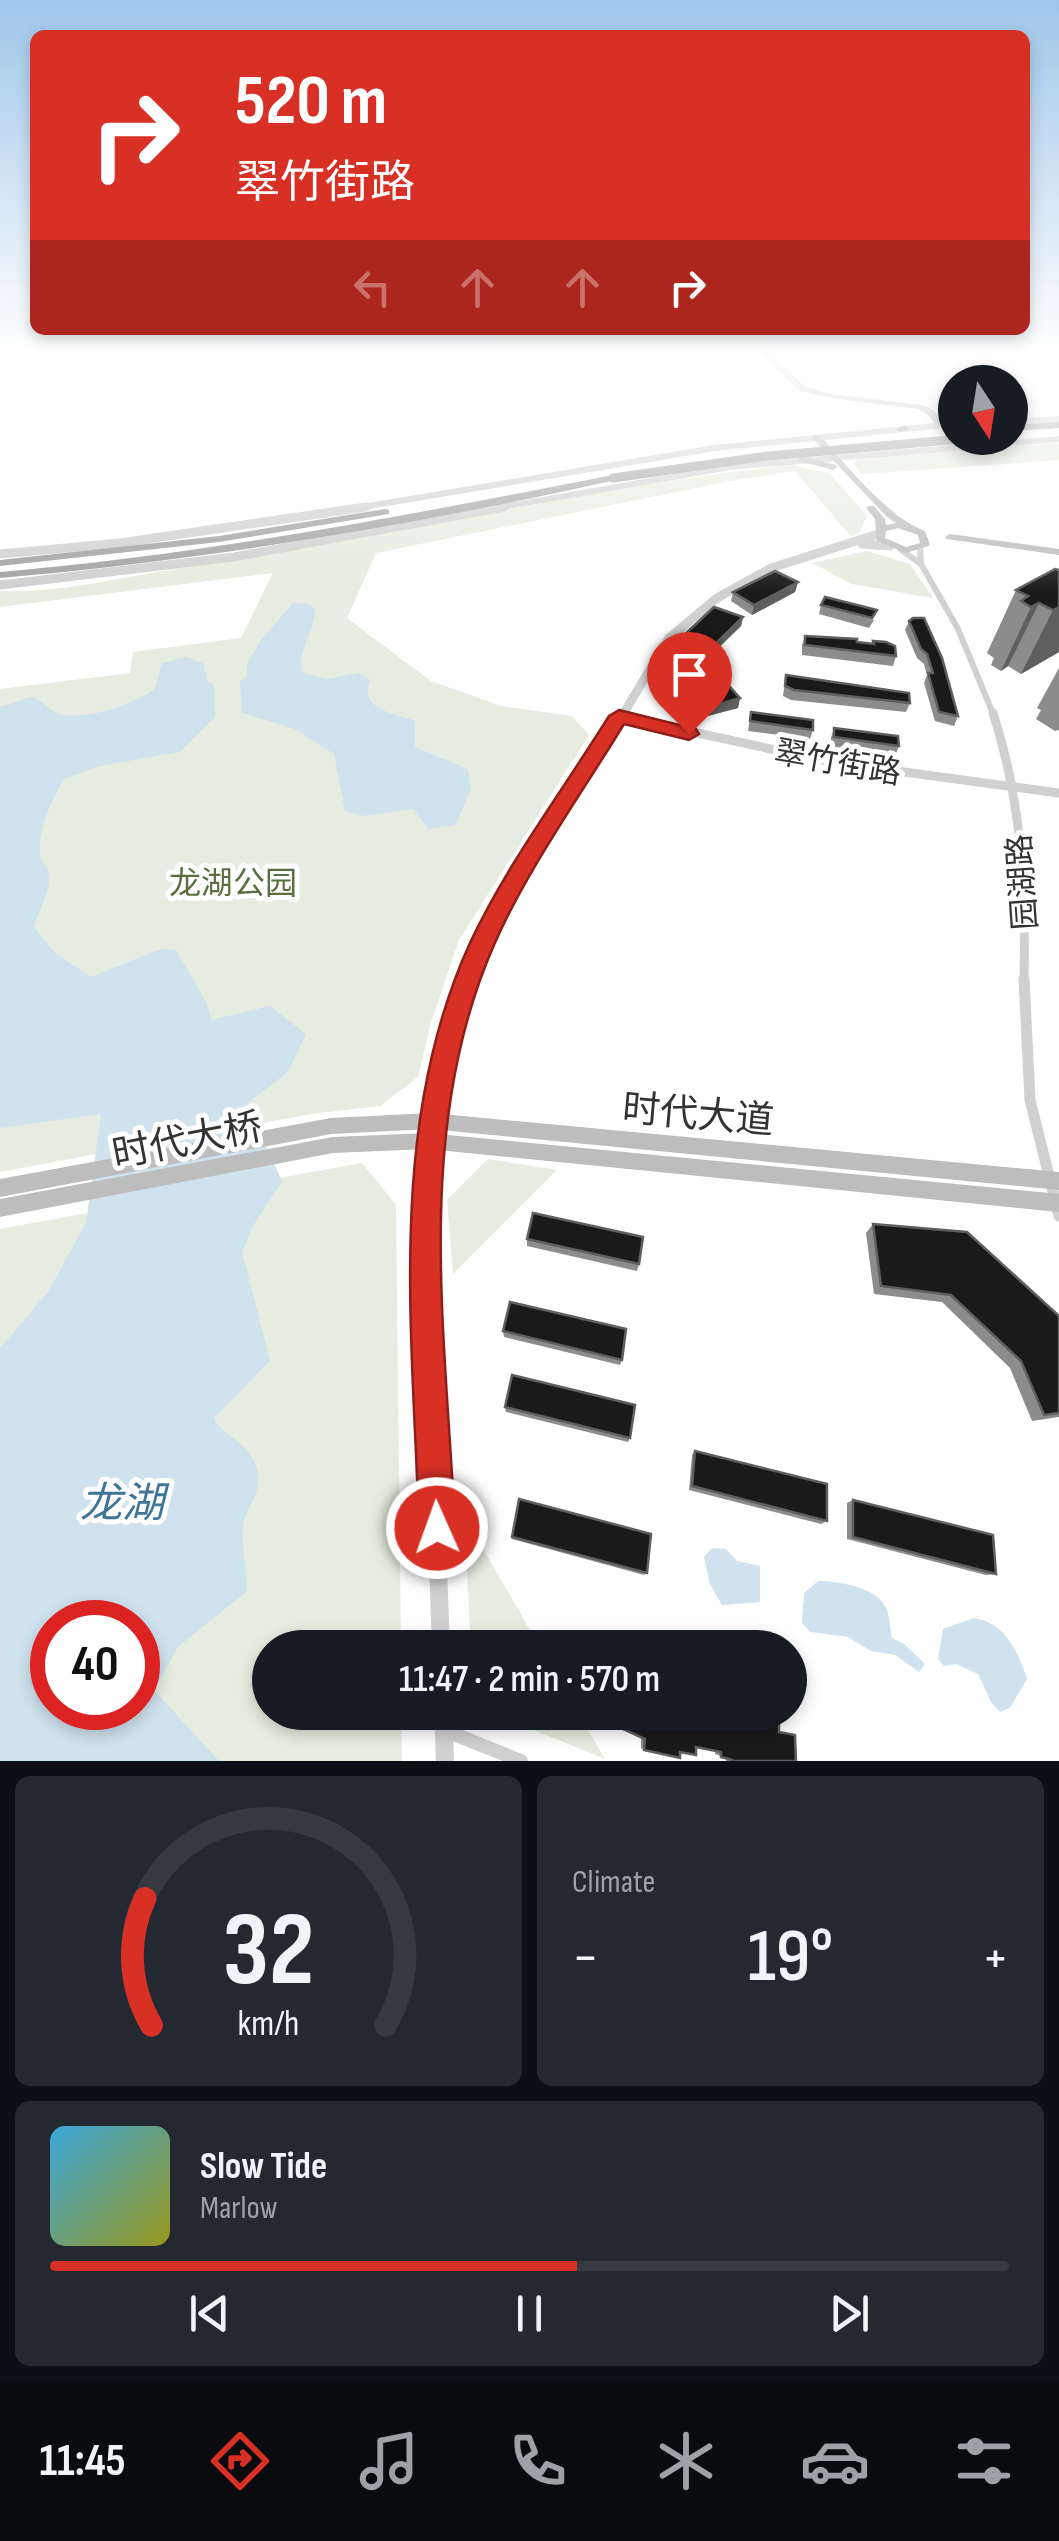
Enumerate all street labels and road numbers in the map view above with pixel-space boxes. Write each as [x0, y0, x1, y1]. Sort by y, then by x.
street label: 翠竹街路 [771, 733, 904, 794]
street label: 园湖路 [1001, 833, 1046, 931]
street label: 时代大道 [620, 1086, 776, 1145]
street label: 时代大桥 [108, 1105, 266, 1178]

